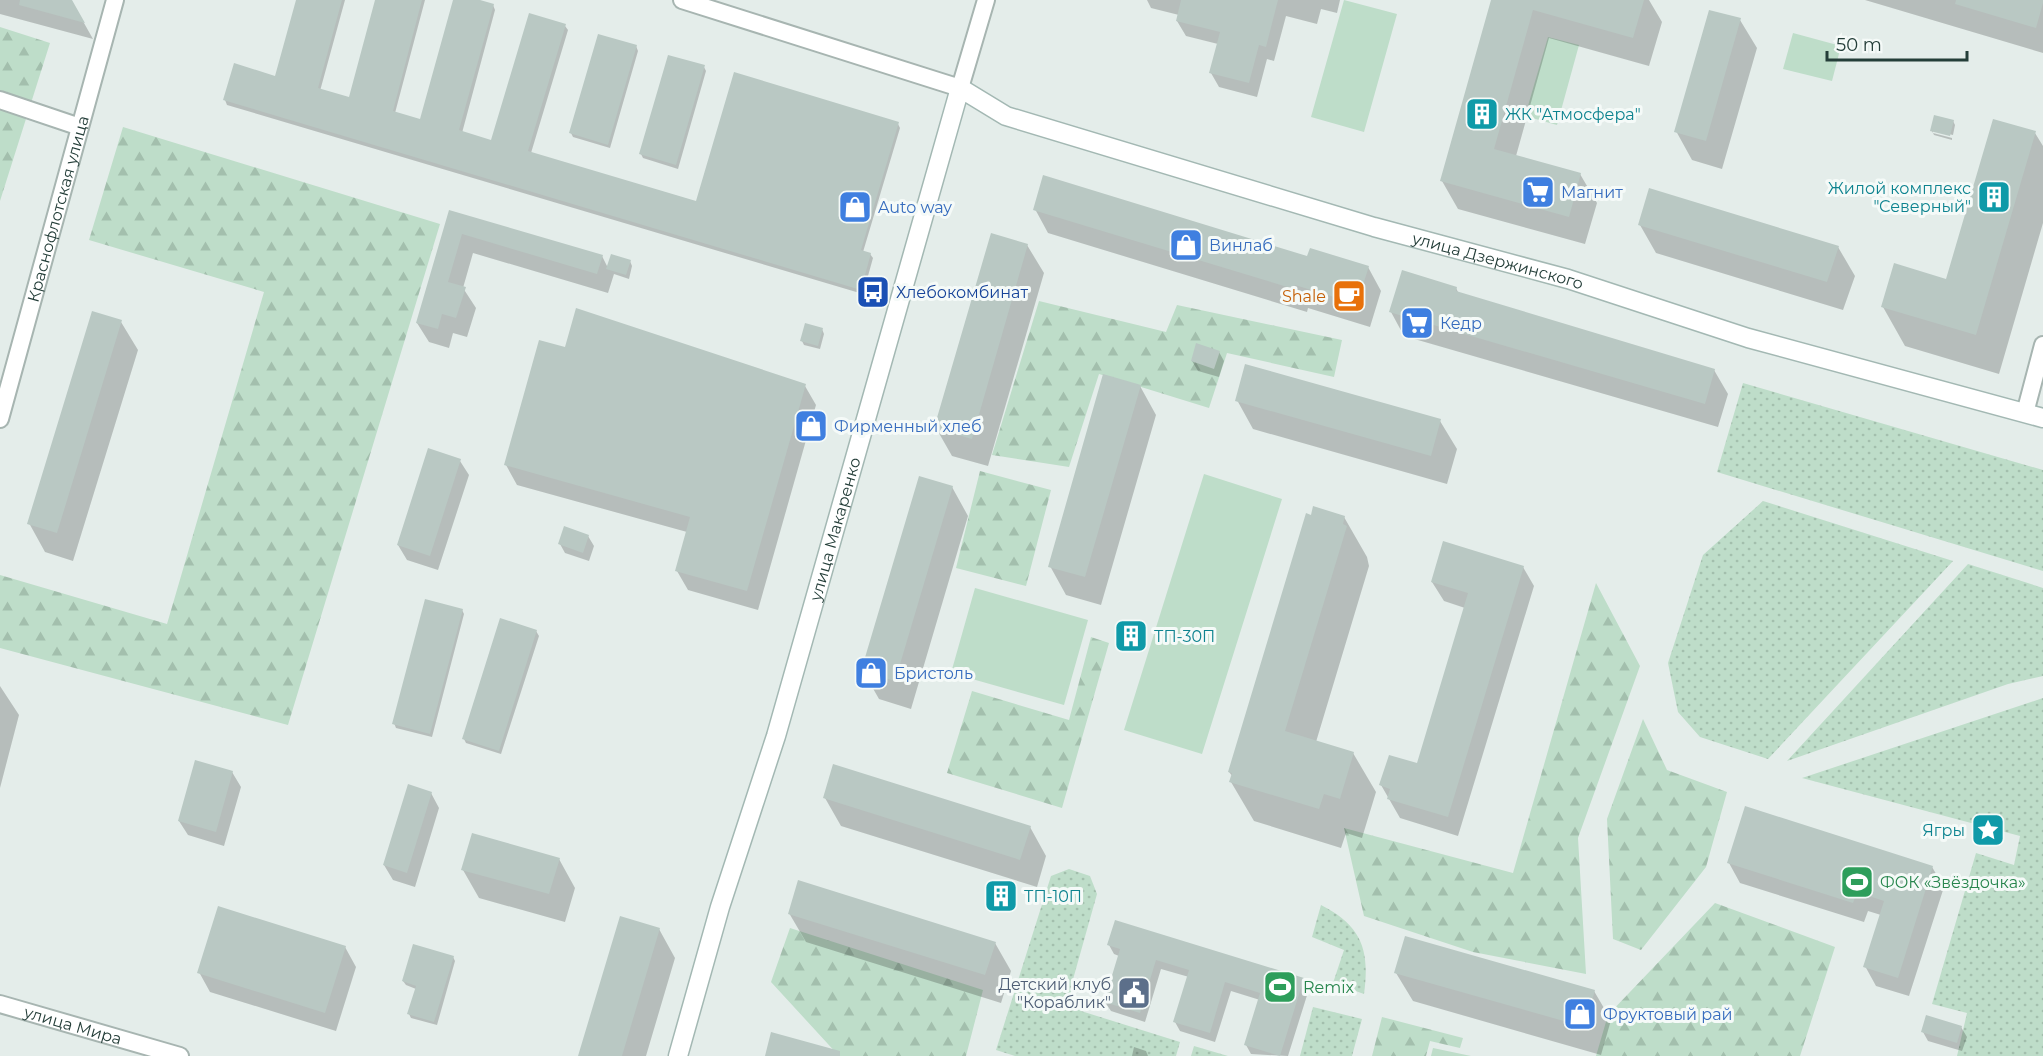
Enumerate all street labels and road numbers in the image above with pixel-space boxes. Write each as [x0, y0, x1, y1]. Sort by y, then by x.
street label: Краснофлотская улица [23, 113, 92, 304]
street label: улица Дзержинского [1409, 228, 1586, 293]
street label: улица Макаренко [805, 455, 864, 604]
street label: улица Мира [21, 1002, 124, 1048]

